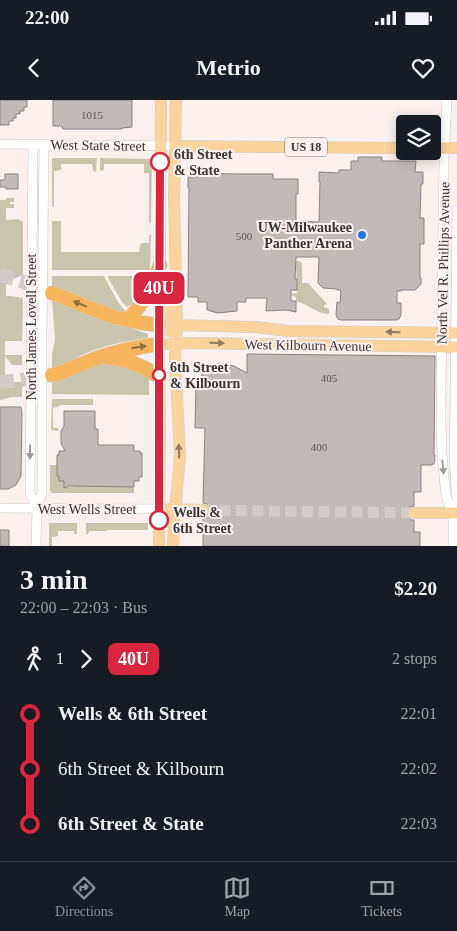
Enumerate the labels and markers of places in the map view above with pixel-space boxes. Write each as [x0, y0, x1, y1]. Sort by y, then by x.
place label: 6th Street & State [174, 147, 233, 178]
marker: 6th Street & State [150, 152, 170, 172]
place label: UW-Milwaukee Panther Arena [258, 220, 352, 251]
marker: UW-Milwaukee Panther Arena [356, 229, 368, 241]
place label: 6th Street & Kilbourn [170, 360, 241, 391]
marker: 6th Street & Kilbourn [152, 368, 166, 382]
place label: Wells & 6th Street [173, 505, 232, 536]
marker: Wells & 6th Street [149, 510, 169, 530]

